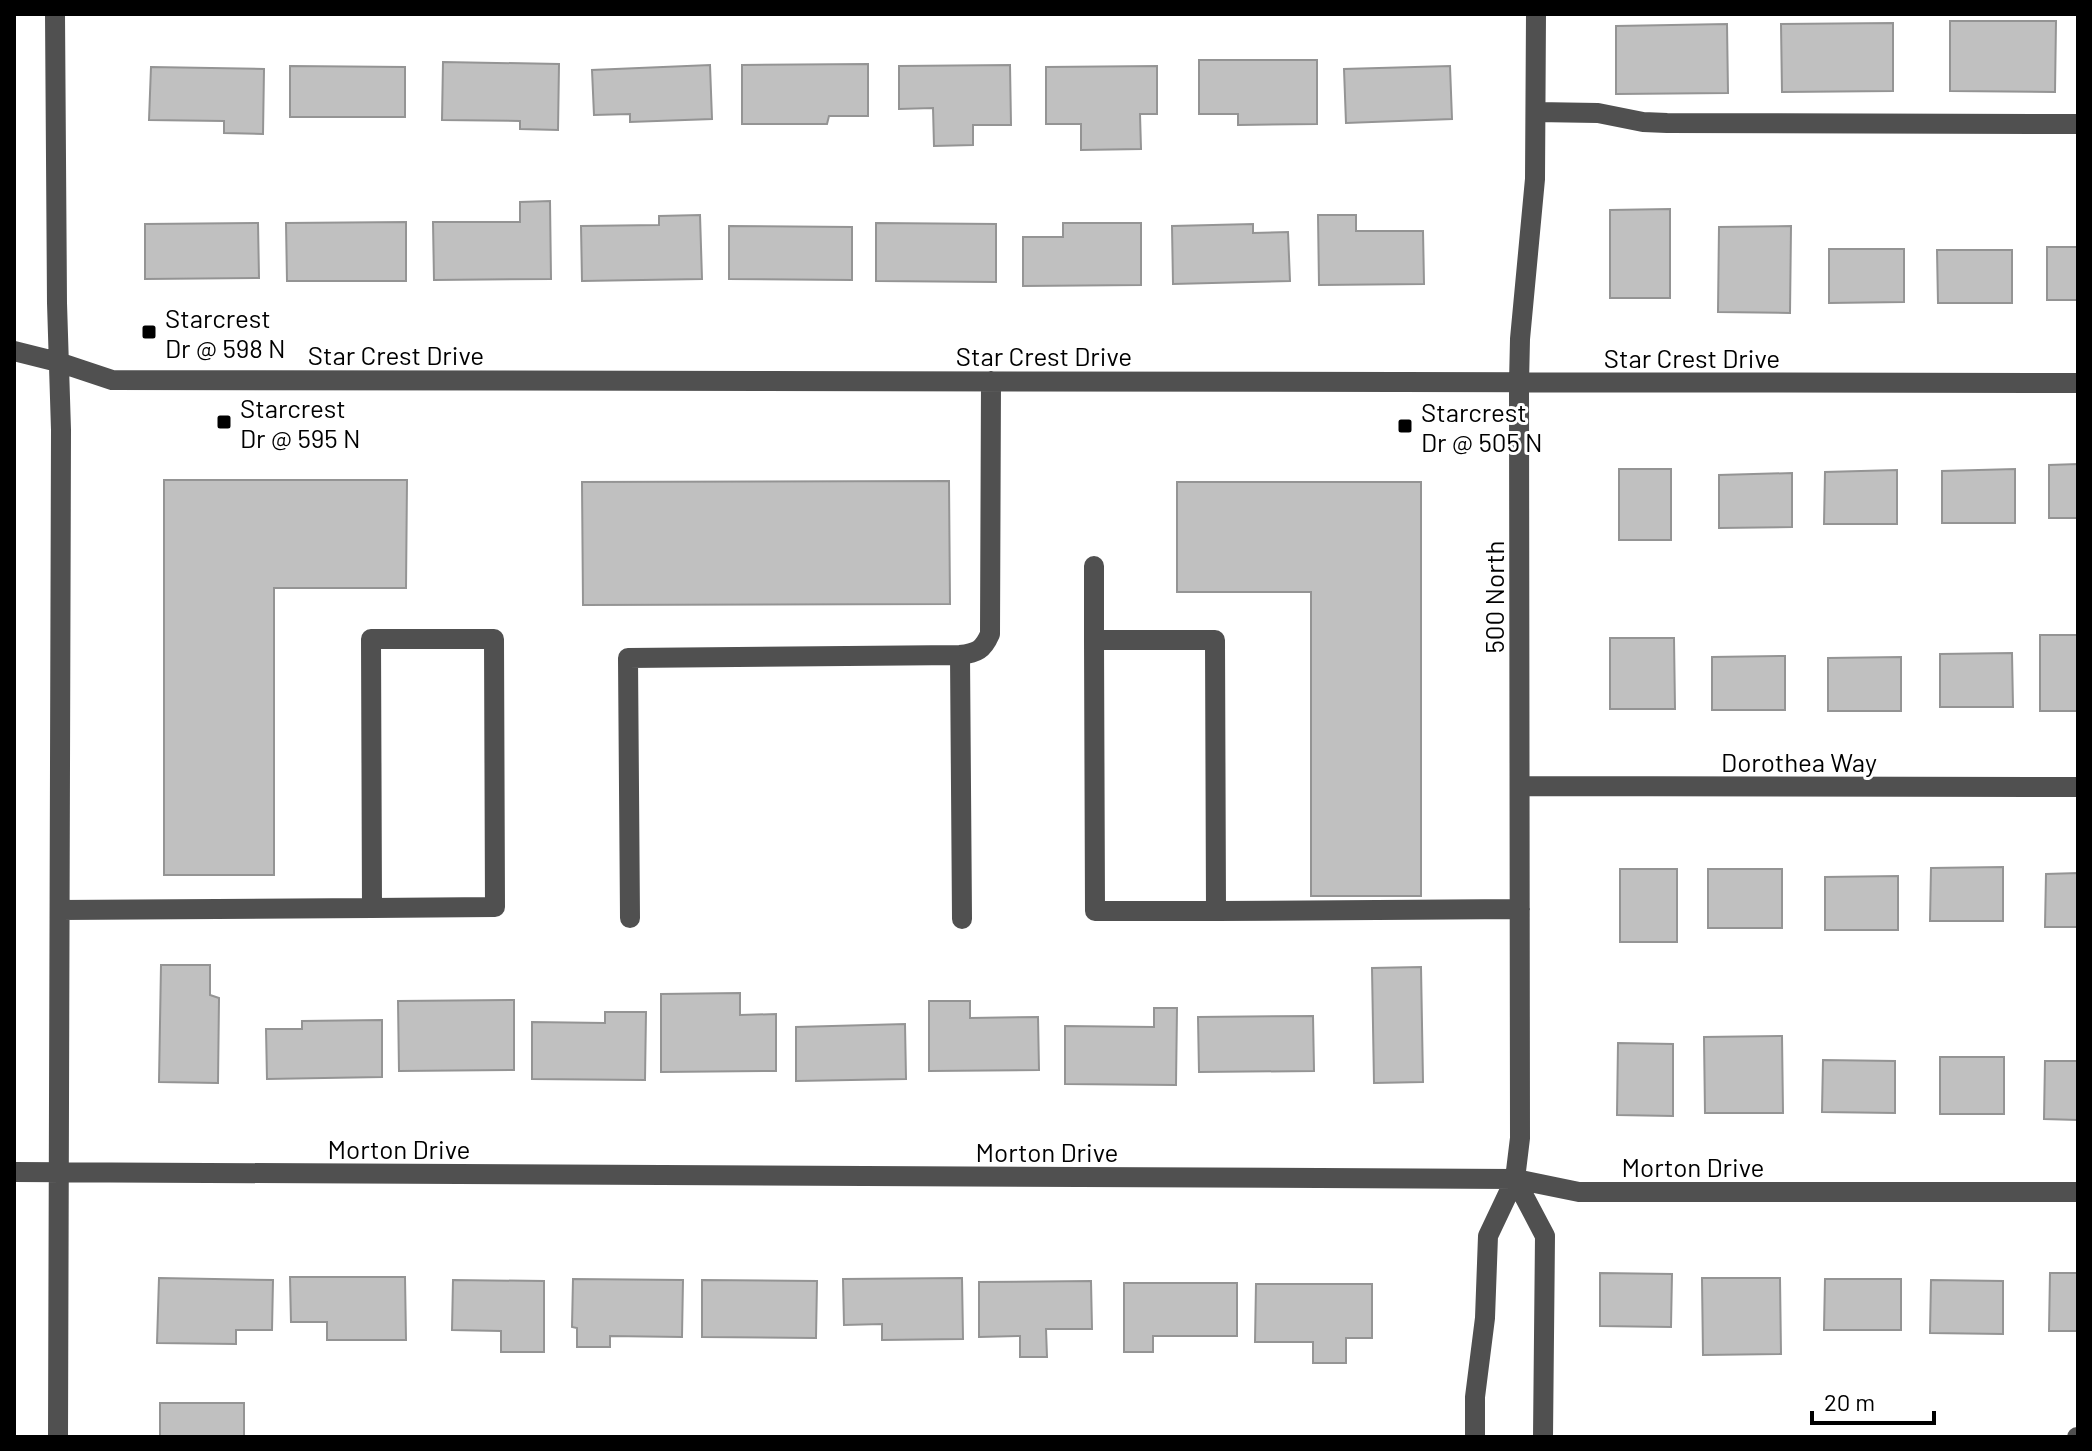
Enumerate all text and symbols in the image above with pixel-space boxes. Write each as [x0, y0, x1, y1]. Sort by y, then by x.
place label: Starcrest Dr @ 598 N [165, 302, 286, 363]
marker: Starcrest Dr @ 598 N [140, 323, 158, 341]
street label: Star Crest Drive [308, 339, 484, 370]
street label: Star Crest Drive [956, 340, 1132, 371]
street label: Star Crest Drive [1604, 342, 1780, 373]
place label: Starcrest Dr @ 595 N [240, 392, 360, 453]
place label: Starcrest Dr @ 505 N [1421, 396, 1543, 457]
marker: Starcrest Dr @ 595 N [215, 413, 233, 431]
marker: Starcrest Dr @ 505 N [1396, 417, 1414, 435]
street label: 500 North [1478, 541, 1509, 654]
street label: Dorothea Way [1721, 746, 1877, 777]
street label: Morton Drive [328, 1133, 470, 1164]
street label: Morton Drive [976, 1136, 1118, 1167]
street label: Morton Drive [1622, 1151, 1764, 1182]
scale bar [1812, 1375, 1934, 1425]
text: 20 m [1824, 1387, 1875, 1416]

